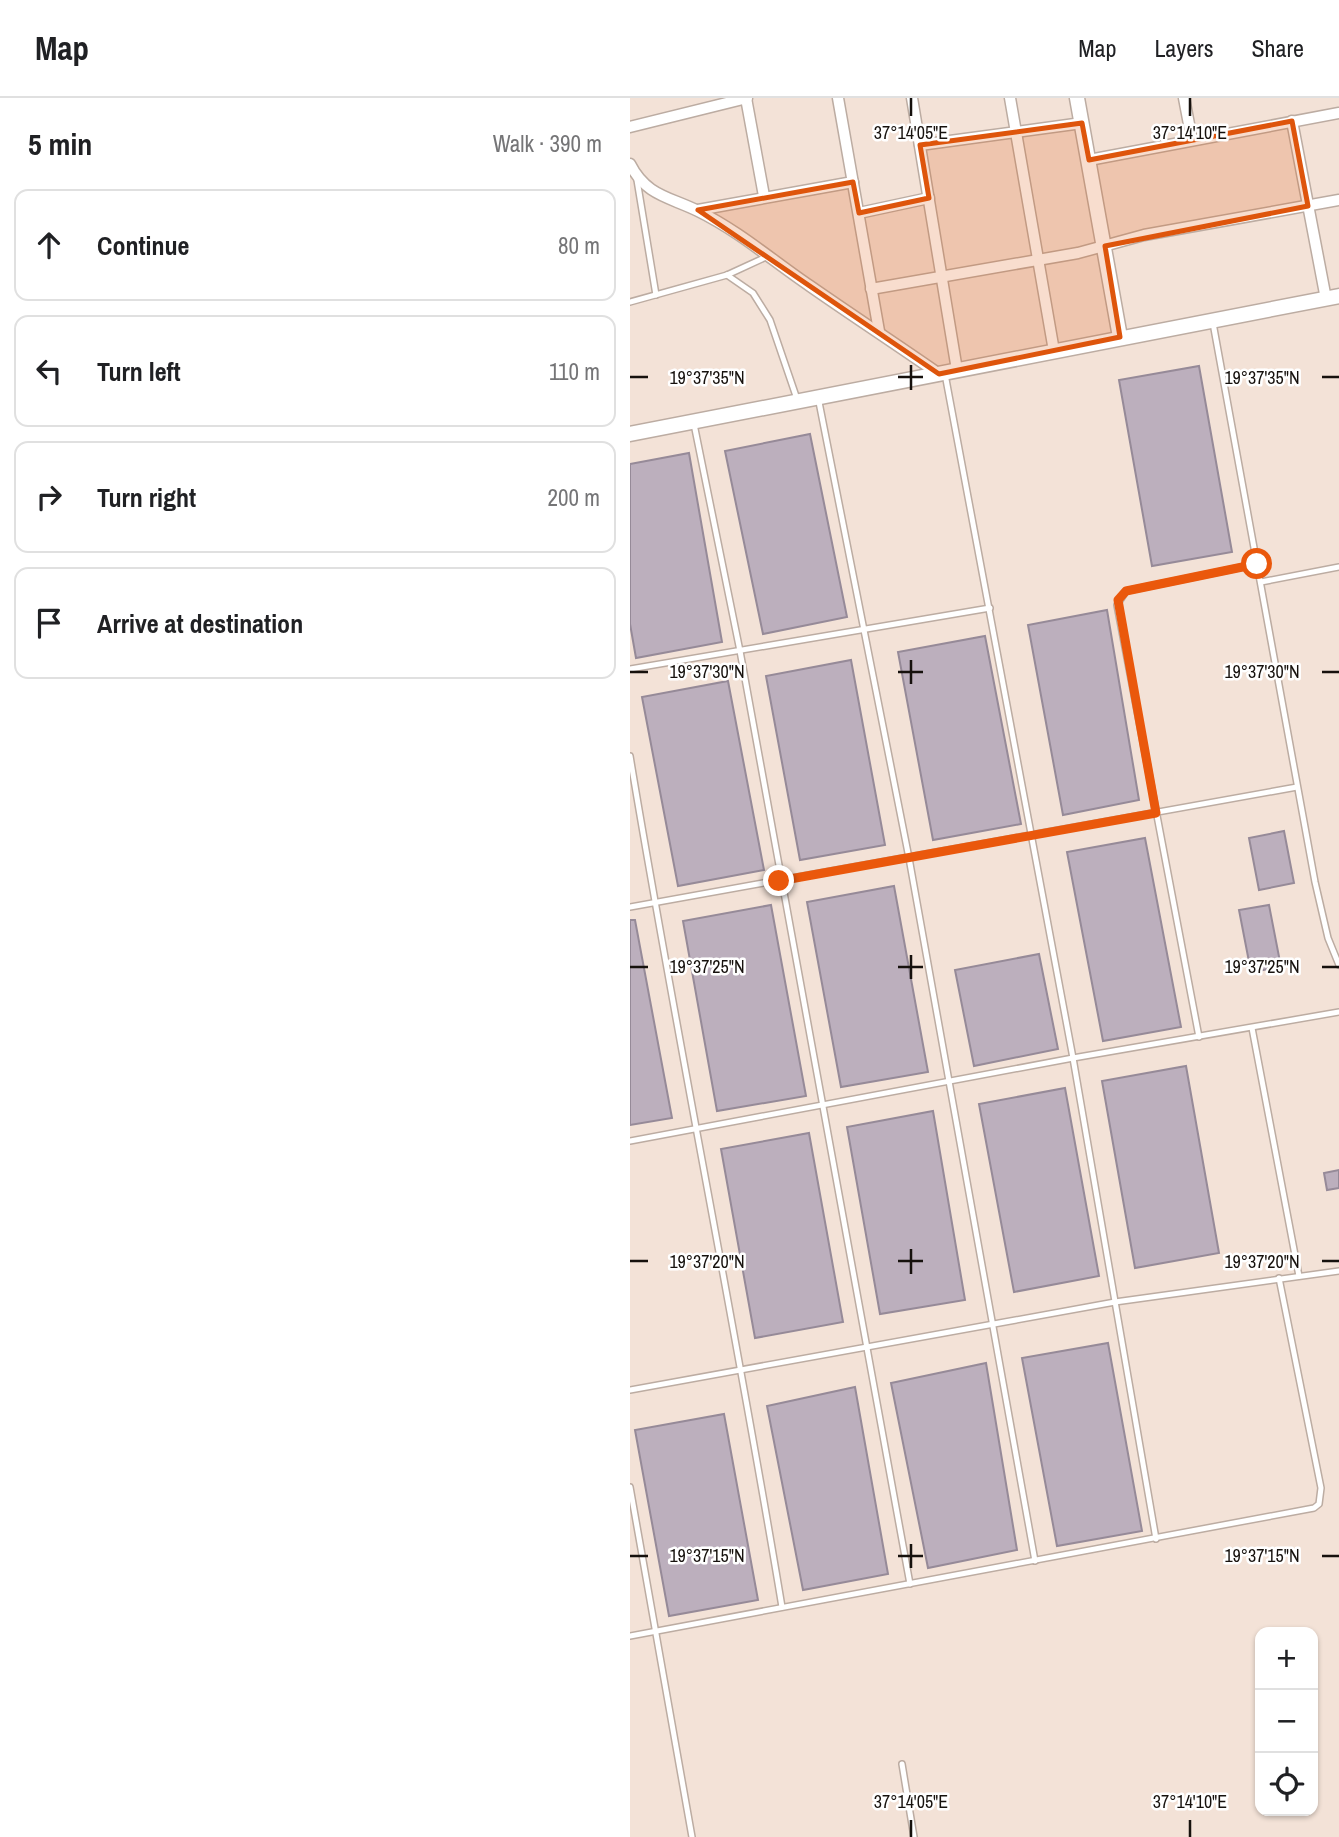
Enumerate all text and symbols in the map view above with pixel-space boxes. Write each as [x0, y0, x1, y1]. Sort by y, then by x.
text: Map [35, 26, 89, 70]
text: Map [1078, 32, 1116, 64]
text: Layers [1154, 32, 1213, 64]
text: Share [1251, 32, 1304, 64]
text: 37°14'05"E [874, 120, 948, 145]
text: 37°14'10"E [1153, 120, 1227, 145]
text: 5 min [28, 124, 92, 164]
text: Walk · 390 m [493, 128, 602, 159]
icon: ahead [30, 226, 68, 264]
text: Continue [97, 228, 189, 263]
text: 80 m [558, 230, 600, 261]
icon: left [30, 352, 68, 390]
text: Turn left [97, 354, 181, 389]
text: 110 m [549, 356, 600, 387]
text: 19°37'35"N [669, 365, 745, 390]
text: 19°37'35"N [1224, 365, 1300, 390]
icon: right [30, 478, 68, 516]
text: Turn right [97, 480, 196, 515]
text: 200 m [548, 482, 600, 513]
route start [1241, 548, 1272, 579]
icon: arrive [30, 604, 68, 642]
text: Arrive at destination [97, 606, 303, 641]
text: 19°37'30"N [669, 659, 745, 684]
text: 19°37'30"N [1224, 659, 1300, 684]
route end [763, 865, 794, 896]
text: 19°37'25"N [669, 954, 745, 979]
text: 19°37'25"N [1224, 954, 1300, 979]
text: 19°37'20"N [669, 1249, 745, 1274]
text: 19°37'20"N [1224, 1249, 1300, 1274]
text: 19°37'15"N [669, 1543, 745, 1568]
text: 19°37'15"N [1224, 1543, 1300, 1568]
map controls [1255, 1627, 1318, 1816]
button: + [1255, 1627, 1318, 1690]
button: − [1255, 1690, 1318, 1753]
button: locate [1255, 1753, 1318, 1816]
text: 37°14'05"E [874, 1789, 948, 1814]
text: 37°14'10"E [1153, 1789, 1227, 1814]

